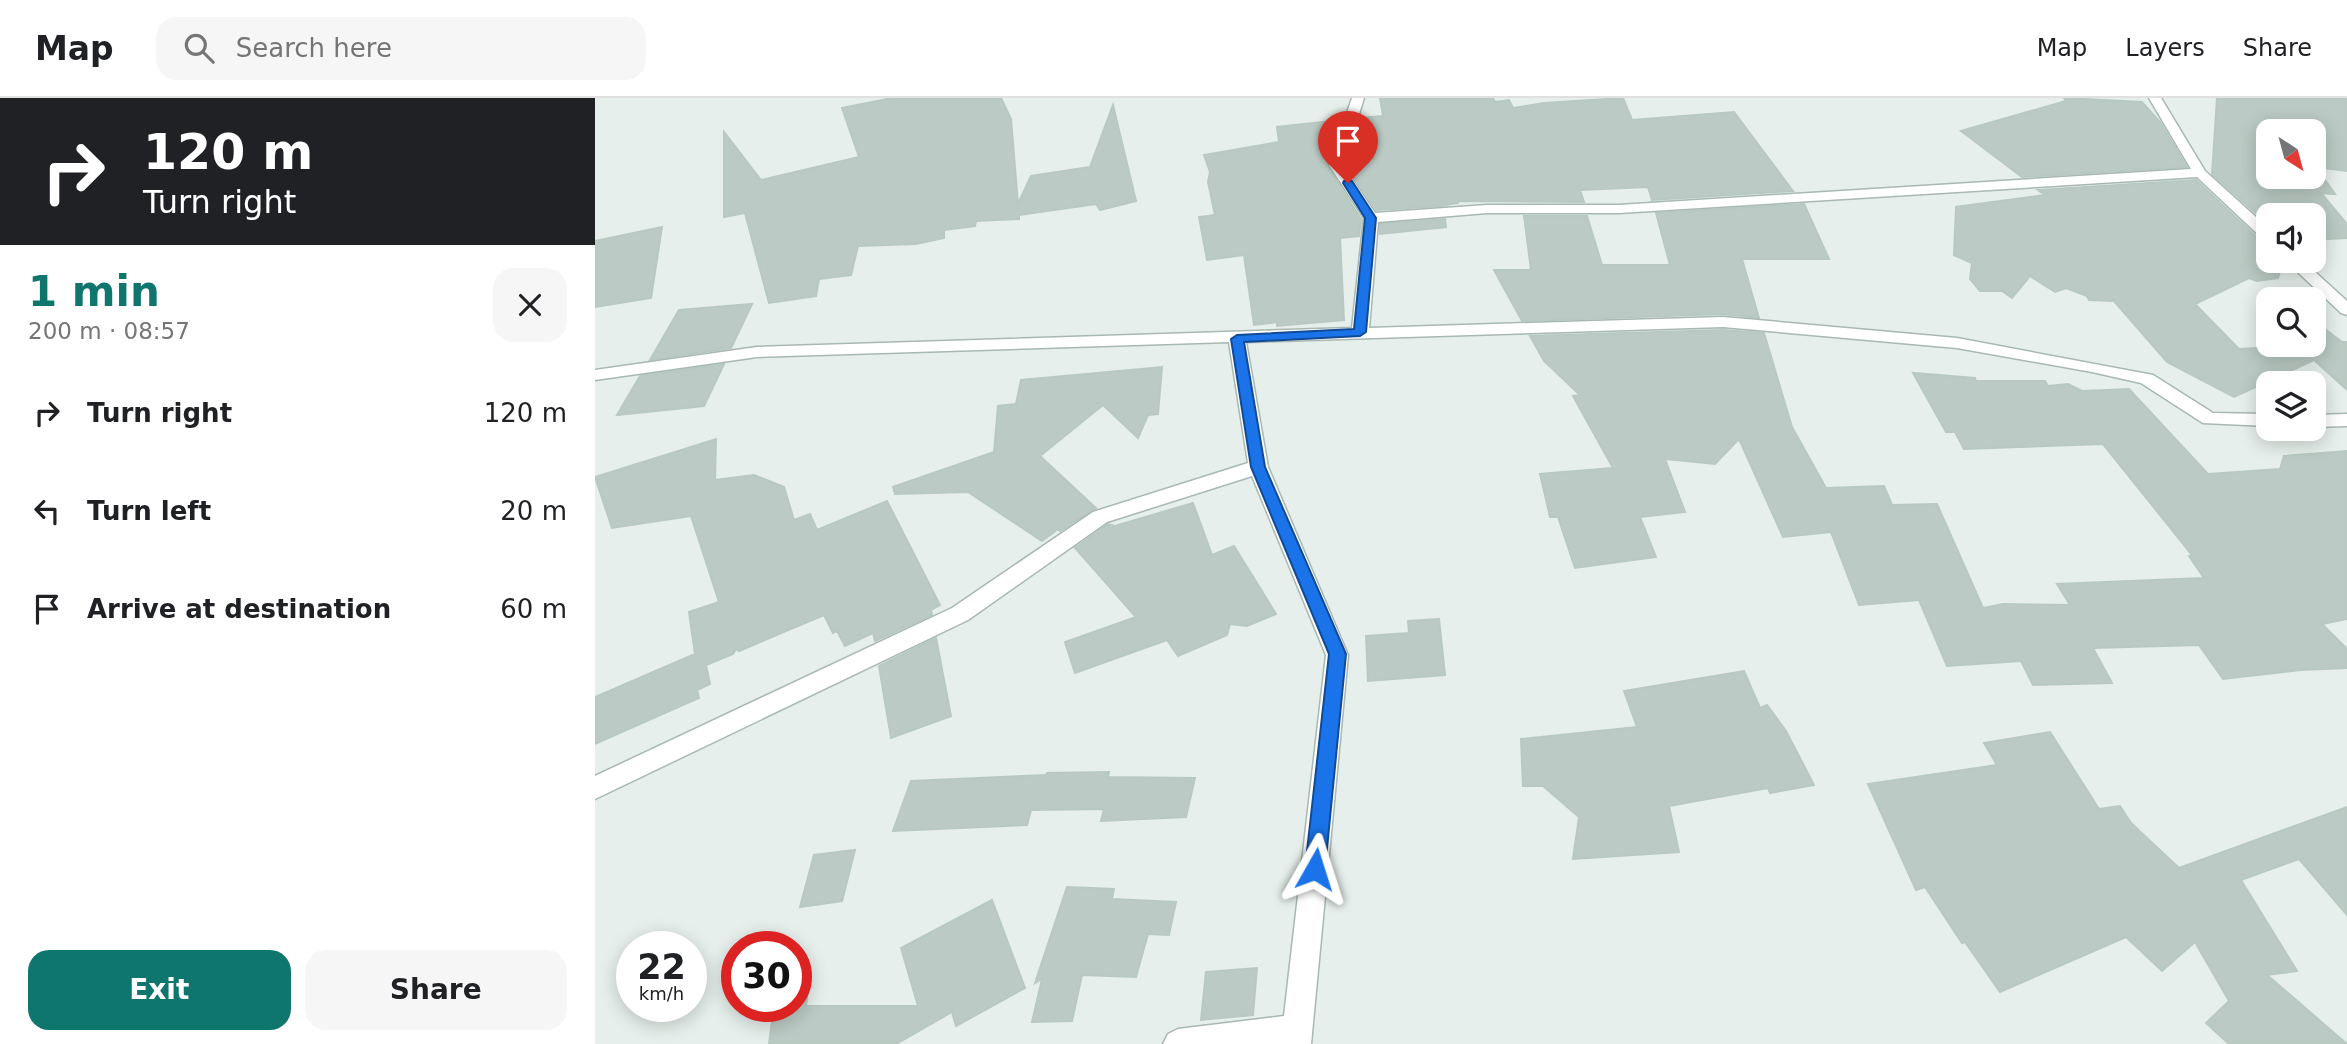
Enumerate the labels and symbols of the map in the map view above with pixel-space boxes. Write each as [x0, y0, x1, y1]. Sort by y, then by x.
pin [1318, 111, 1378, 183]
north arrow [2256, 119, 2326, 189]
position arrow [1278, 832, 1352, 906]
speed limit sign: 30 [721, 931, 812, 1022]

